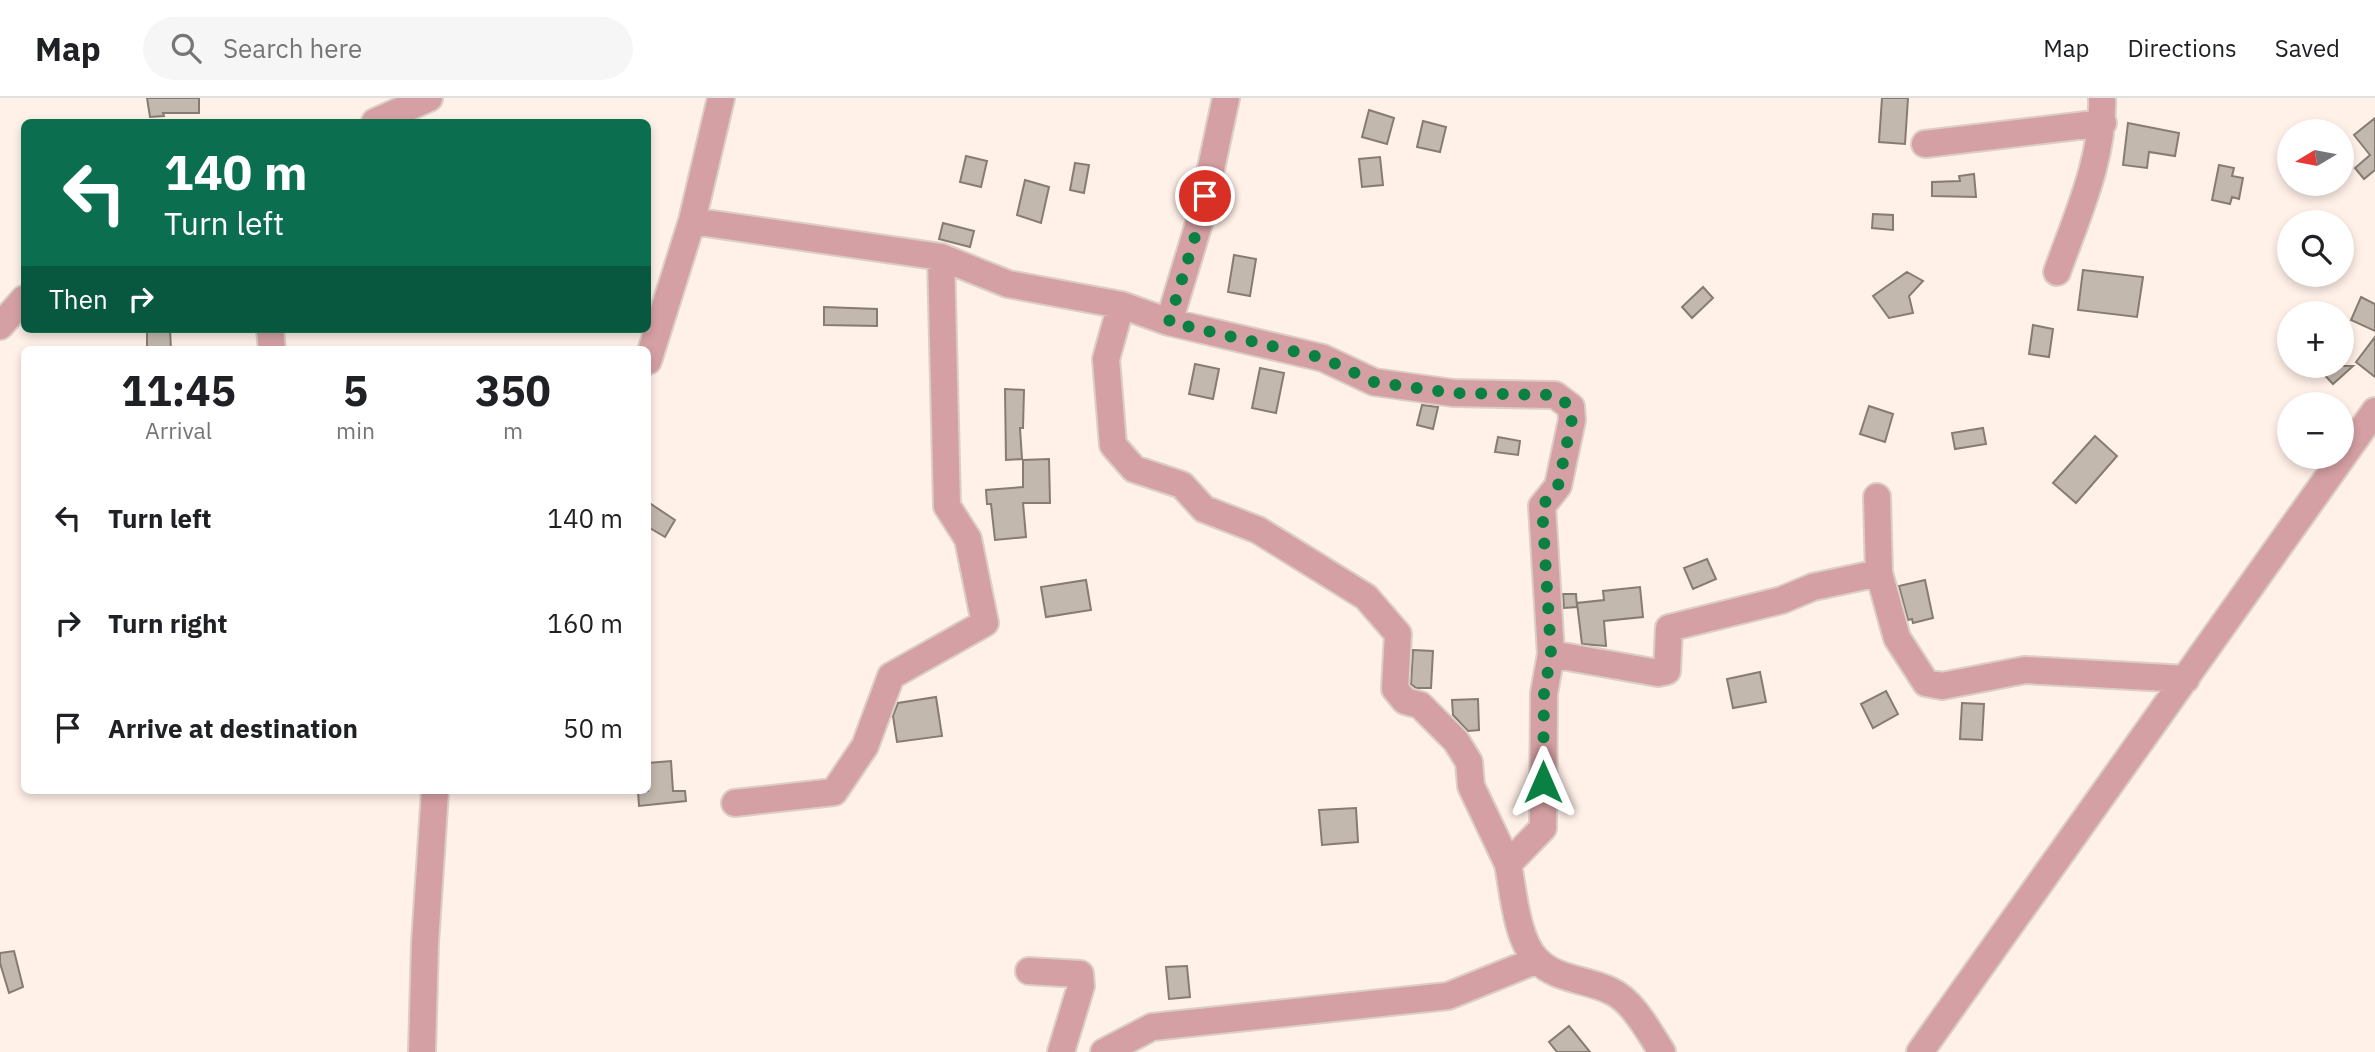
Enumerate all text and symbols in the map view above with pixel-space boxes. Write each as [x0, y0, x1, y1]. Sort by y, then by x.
search box [143, 17, 633, 80]
text: Map [35, 27, 101, 70]
icon: search [167, 29, 205, 67]
text: Search here [223, 31, 362, 65]
text: Map [2043, 32, 2089, 64]
text: Directions [2127, 32, 2237, 64]
text: Saved [2275, 32, 2340, 64]
north arrow [2277, 119, 2354, 196]
map controls [2277, 119, 2354, 469]
text: 140 m [164, 140, 308, 203]
icon: left [49, 147, 140, 238]
pin [1175, 166, 1235, 226]
icon: arrive [1186, 177, 1224, 215]
text: Turn left [164, 202, 284, 244]
button: search [2277, 210, 2354, 287]
icon: right [122, 280, 160, 318]
text: Then [49, 282, 108, 316]
button: + [2277, 301, 2354, 378]
text: 11:45 [121, 363, 236, 418]
text: 5 [343, 363, 368, 418]
text: 350 [475, 363, 551, 418]
button: − [2277, 392, 2354, 469]
text: Arrival [145, 415, 212, 445]
text: min [336, 415, 375, 445]
text: m [503, 415, 523, 445]
icon: left [49, 499, 87, 537]
text: Turn left [108, 501, 211, 535]
text: 140 m [547, 501, 623, 535]
icon: right [49, 604, 87, 642]
text: Turn right [108, 606, 227, 640]
text: 160 m [547, 606, 623, 640]
icon: arrive [49, 709, 87, 747]
text: Arrive at destination [108, 711, 358, 745]
text: 50 m [563, 711, 623, 745]
position arrow [1506, 745, 1580, 819]

